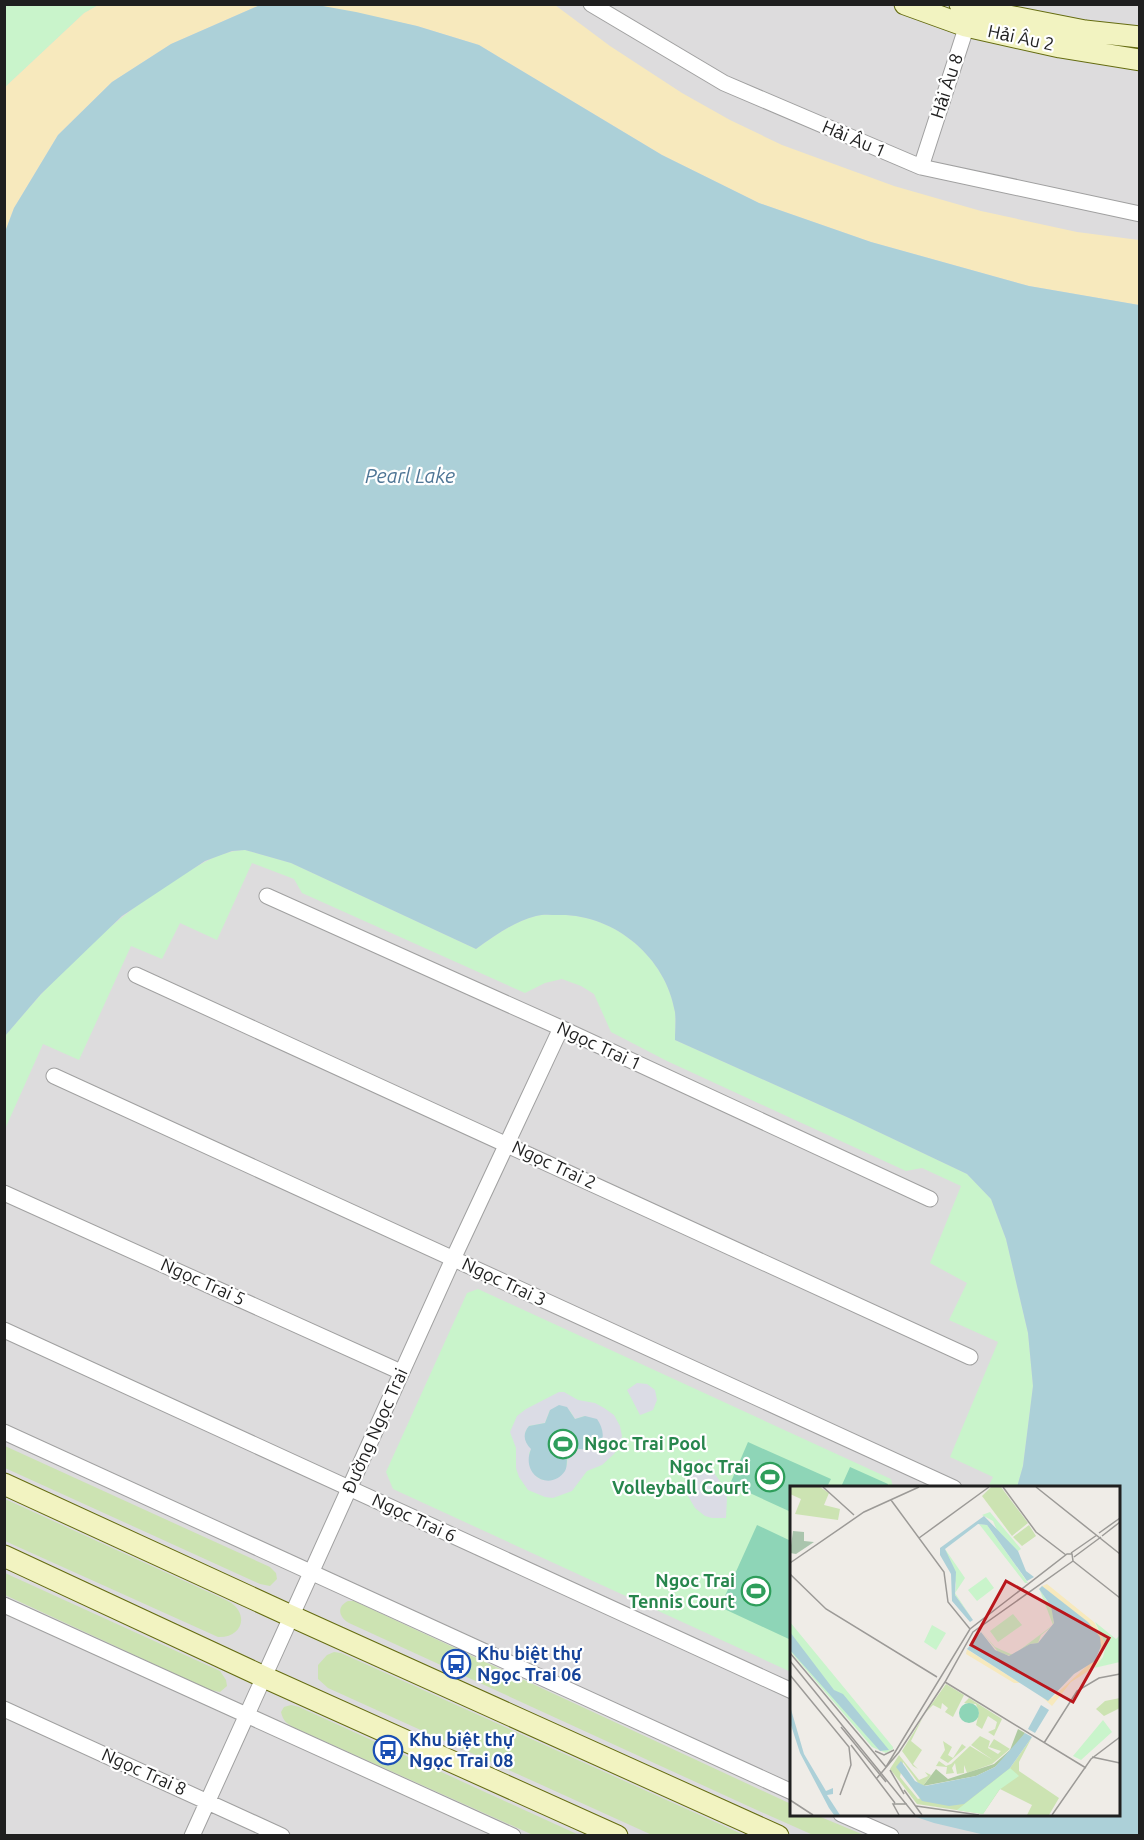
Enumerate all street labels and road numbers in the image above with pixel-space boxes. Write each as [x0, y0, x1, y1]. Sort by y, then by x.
street label: Hải Âu 2 [986, 19, 1056, 54]
street label: Hải Âu 8 [925, 50, 966, 121]
street label: Hải Âu 1 [820, 115, 890, 160]
street label: Ngọc Trai 1 [554, 1017, 645, 1073]
street label: Ngọc Trai 2 [509, 1136, 600, 1192]
street label: Ngọc Trai 3 [459, 1253, 550, 1309]
street label: Ngọc Trai 5 [158, 1254, 249, 1309]
street label: Đường Ngọc Trai [338, 1365, 411, 1496]
street label: Ngọc Trai 6 [369, 1489, 460, 1545]
street label: Ngọc Trai 8 [99, 1744, 190, 1799]

